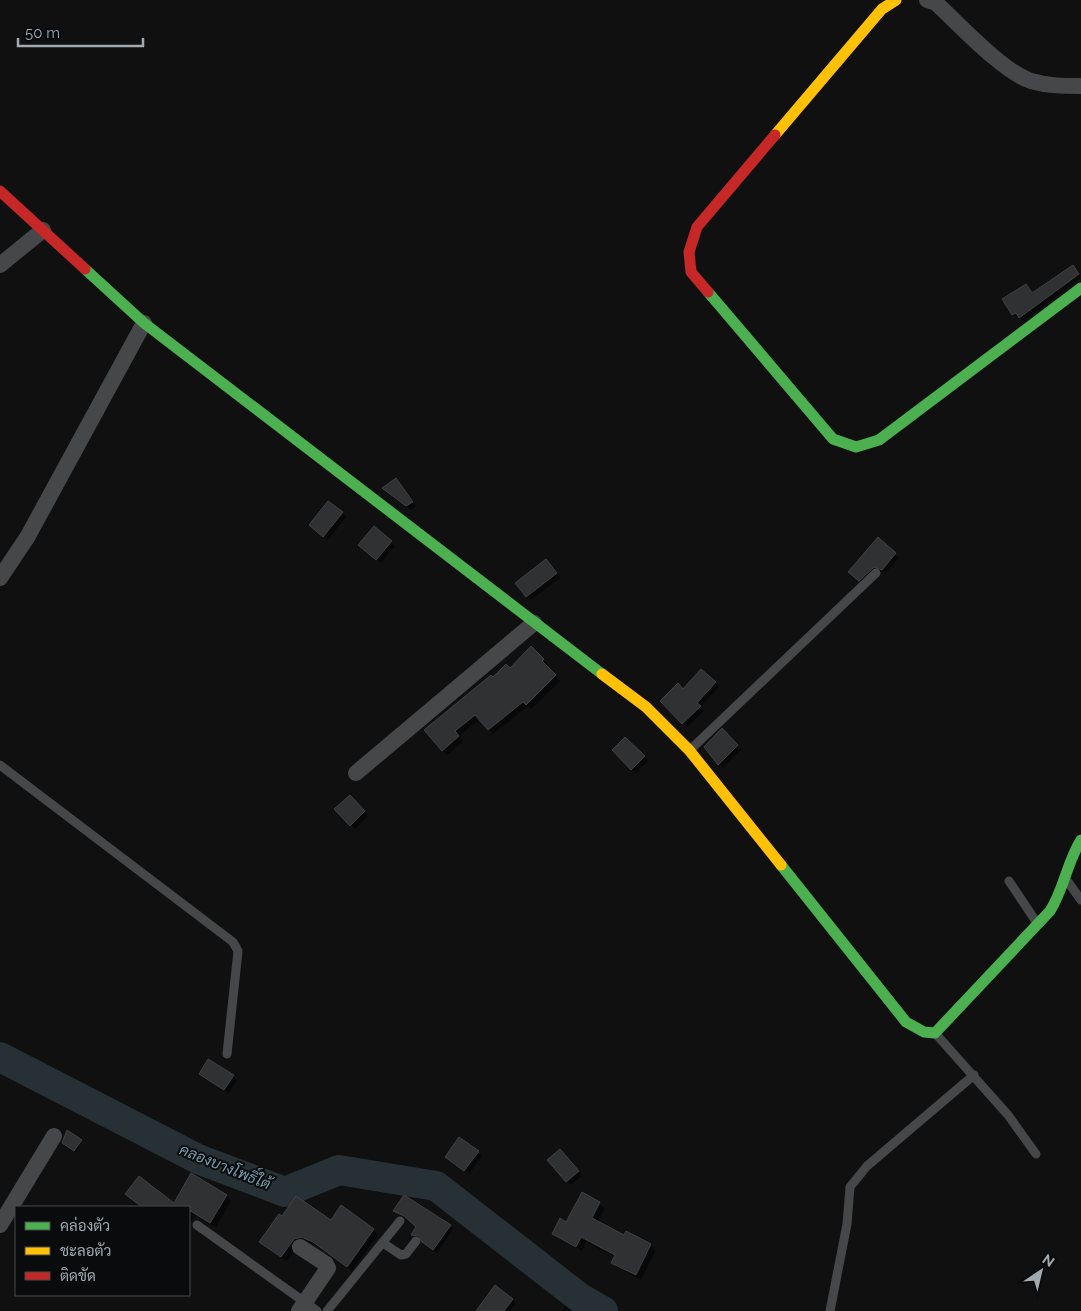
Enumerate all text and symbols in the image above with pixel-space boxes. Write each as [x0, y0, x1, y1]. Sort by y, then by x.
scale bar [18, 15, 142, 47]
text: 50 m [25, 24, 60, 42]
water label: คลองบางโพธิ์ใต้ [177, 1135, 278, 1195]
legend [15, 1206, 190, 1296]
text: คล่องตัว [60, 1216, 110, 1235]
text: ชะลอตัว [60, 1242, 111, 1260]
north arrow [1016, 1246, 1066, 1296]
text: N [1039, 1251, 1057, 1270]
text: ติดขัด [60, 1267, 96, 1285]

